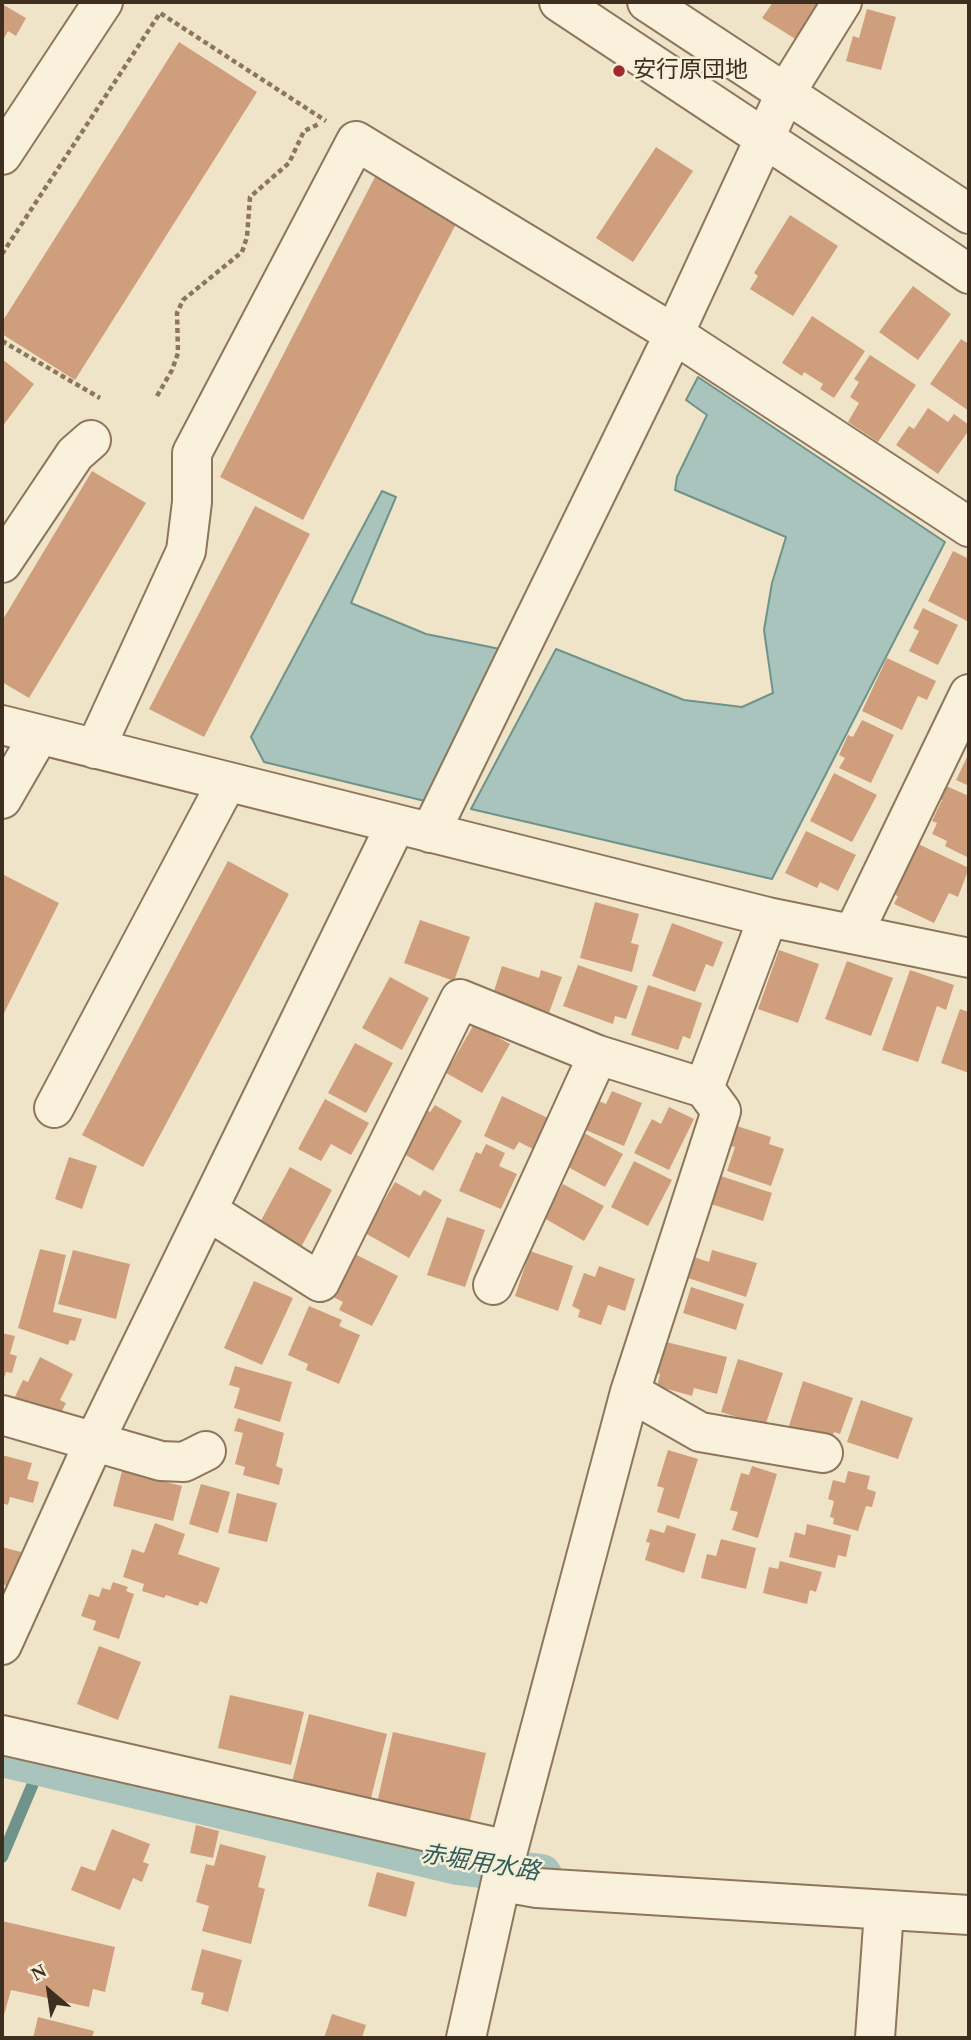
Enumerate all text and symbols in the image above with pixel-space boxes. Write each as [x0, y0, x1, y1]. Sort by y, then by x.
place label: 安行原団地 [633, 57, 748, 85]
marker: 安行原団地 [611, 63, 627, 79]
water label: 赤堀用水路 [418, 1840, 542, 1888]
north arrow [14, 1956, 84, 2026]
text: N [27, 1960, 50, 1985]

